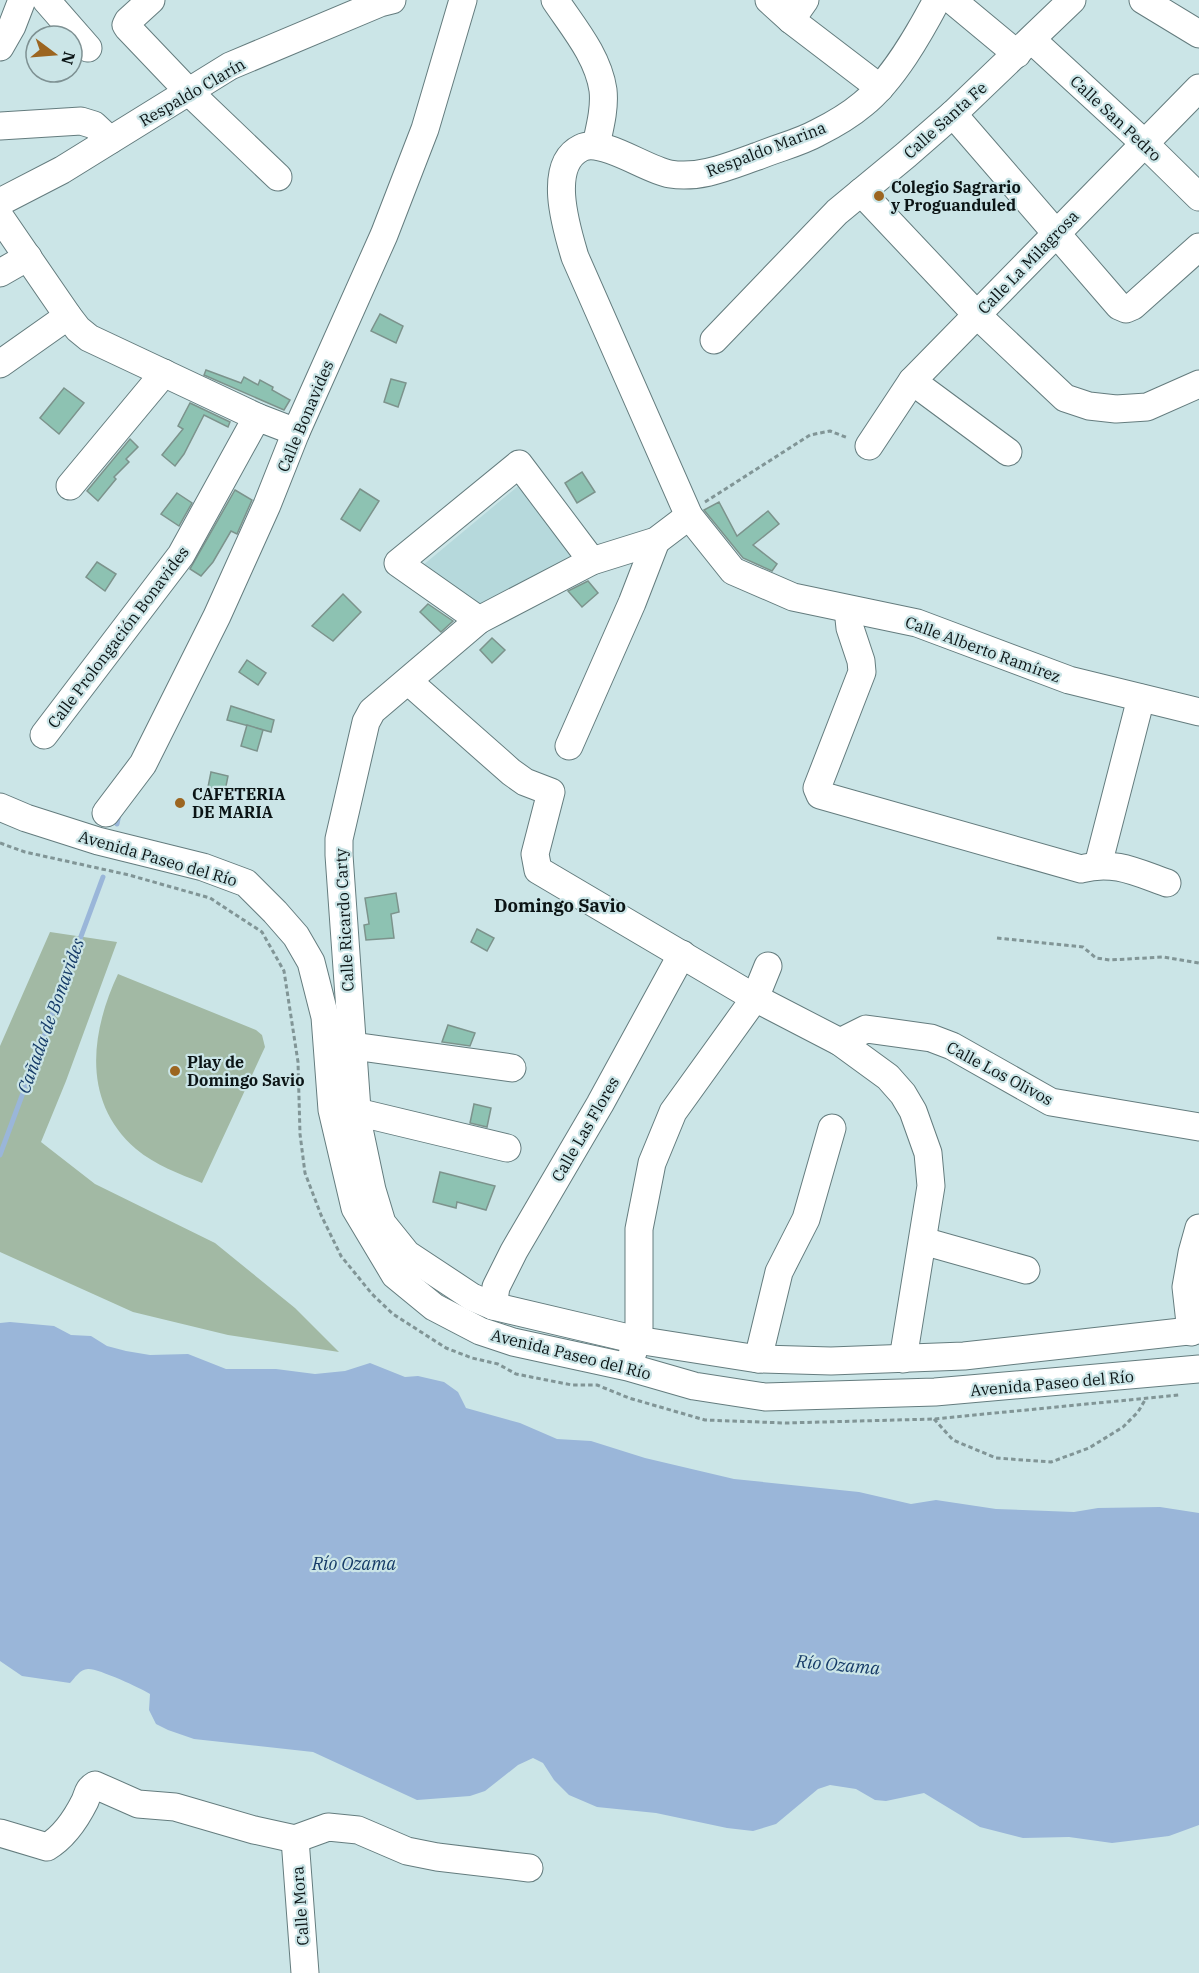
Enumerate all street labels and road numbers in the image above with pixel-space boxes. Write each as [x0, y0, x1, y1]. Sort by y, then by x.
street label: Respaldo Clarín [135, 54, 249, 130]
street label: Calle San Pedro [1066, 71, 1166, 165]
street label: Calle Santa Fe [899, 77, 991, 163]
street label: Respaldo Marina [703, 117, 829, 181]
street label: Calle La Milagrosa [973, 206, 1083, 318]
street label: Calle Bonavides [273, 357, 337, 475]
street label: Calle Prolongación Bonavides [43, 542, 193, 732]
street label: Calle Alberto Ramírez [903, 612, 1063, 686]
street label: Avenida Paseo del Río [76, 826, 240, 890]
street label: Calle Ricardo Carty [330, 847, 358, 992]
street label: Calle Los Olivos [943, 1037, 1057, 1109]
street label: Calle Las Flores [547, 1073, 623, 1185]
street label: Avenida Paseo del Río [489, 1324, 653, 1384]
street label: Avenida Paseo del Río [969, 1366, 1135, 1400]
street label: Calle Mora [287, 1865, 313, 1946]

